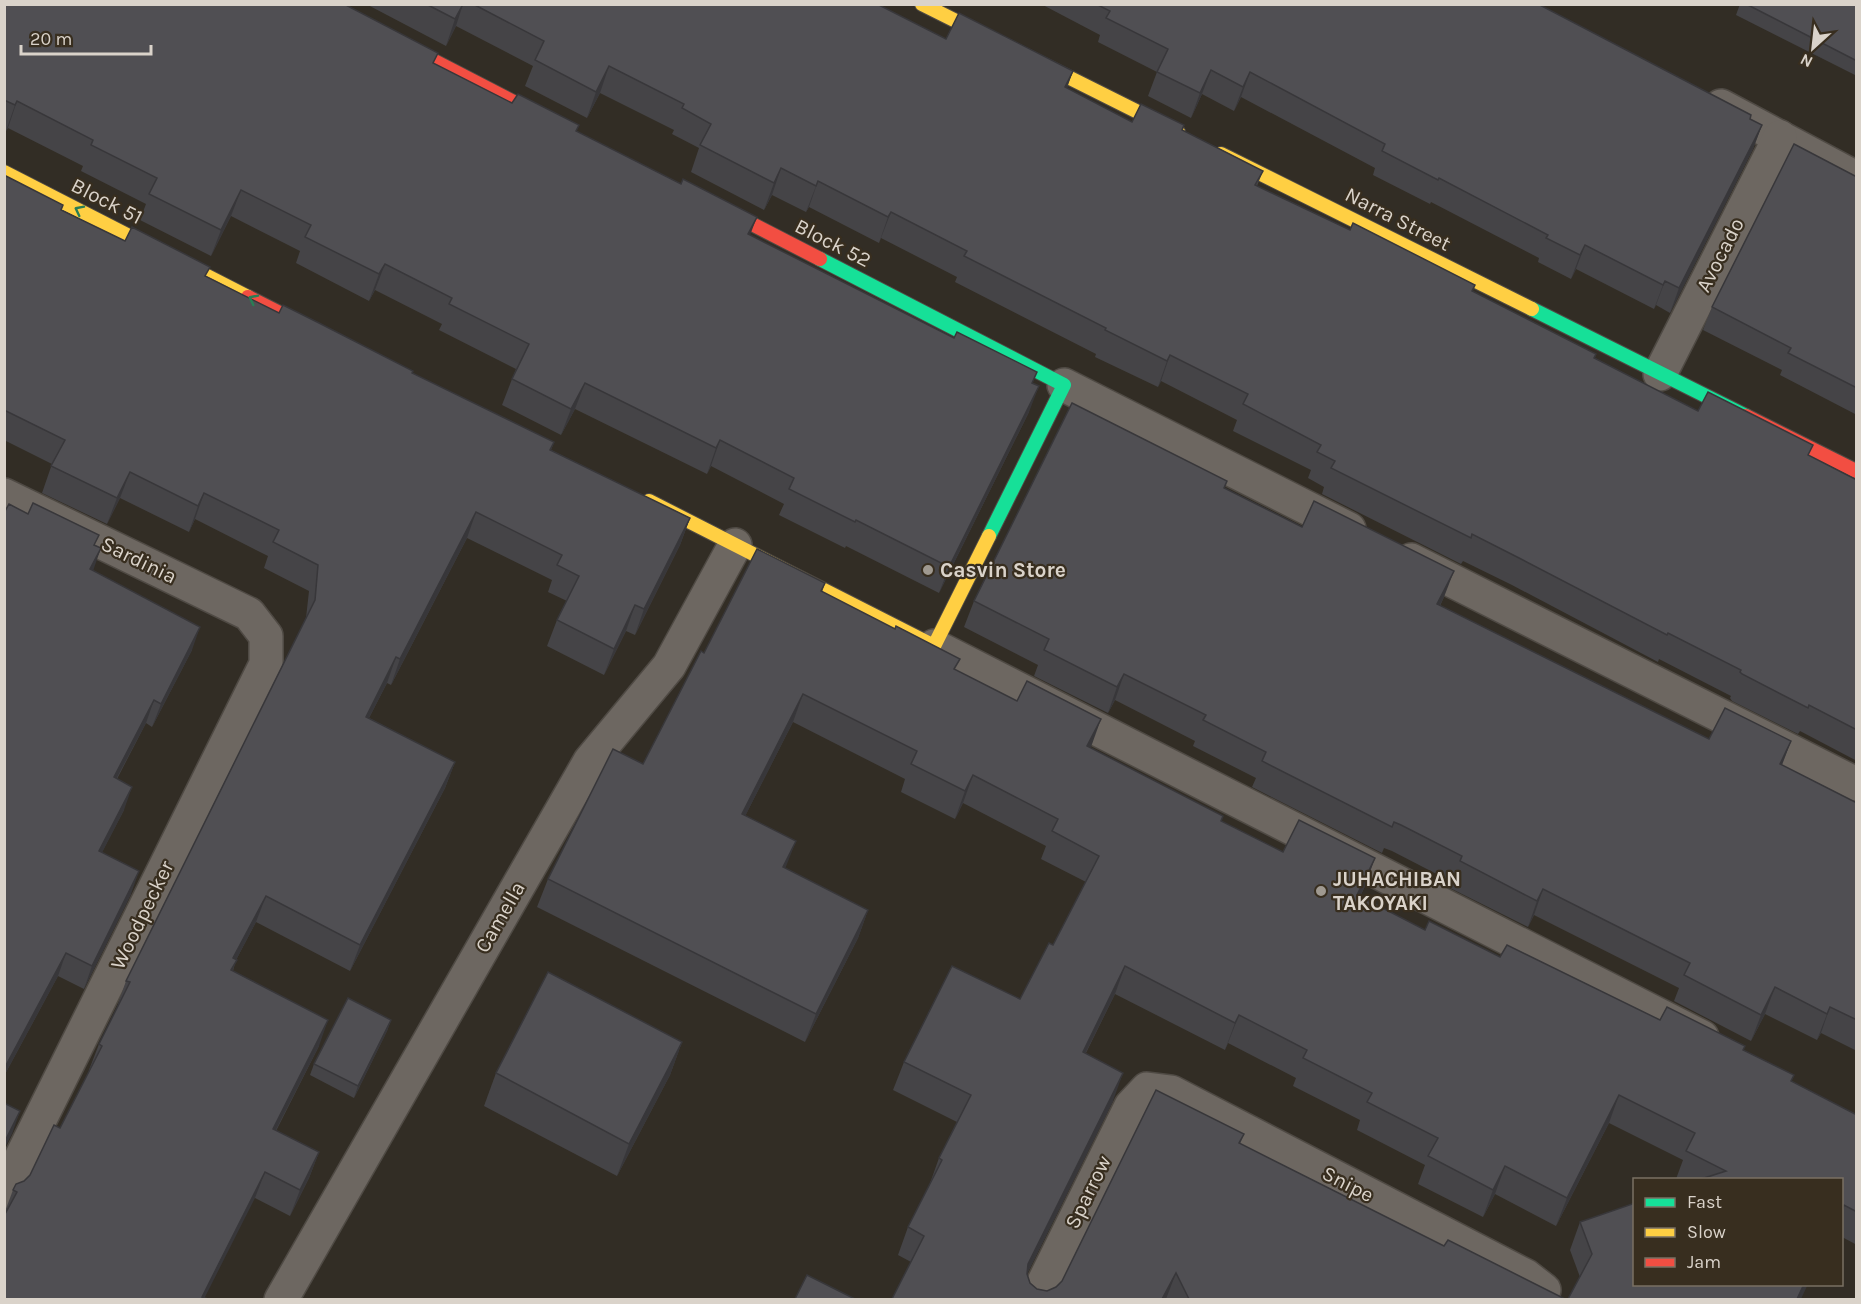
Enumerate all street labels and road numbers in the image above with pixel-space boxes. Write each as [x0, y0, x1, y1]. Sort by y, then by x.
street label: Block 51 [67, 173, 147, 229]
street label: Narra Street [1341, 182, 1455, 256]
street label: Block 52 [791, 214, 875, 272]
street label: Avocado [1691, 214, 1749, 296]
street label: Sardinia [97, 531, 181, 589]
street label: Woodpecker [105, 857, 179, 973]
street label: Camella [470, 877, 530, 957]
street label: Sparrow [1060, 1152, 1116, 1232]
street label: Snipe [1318, 1161, 1378, 1207]

